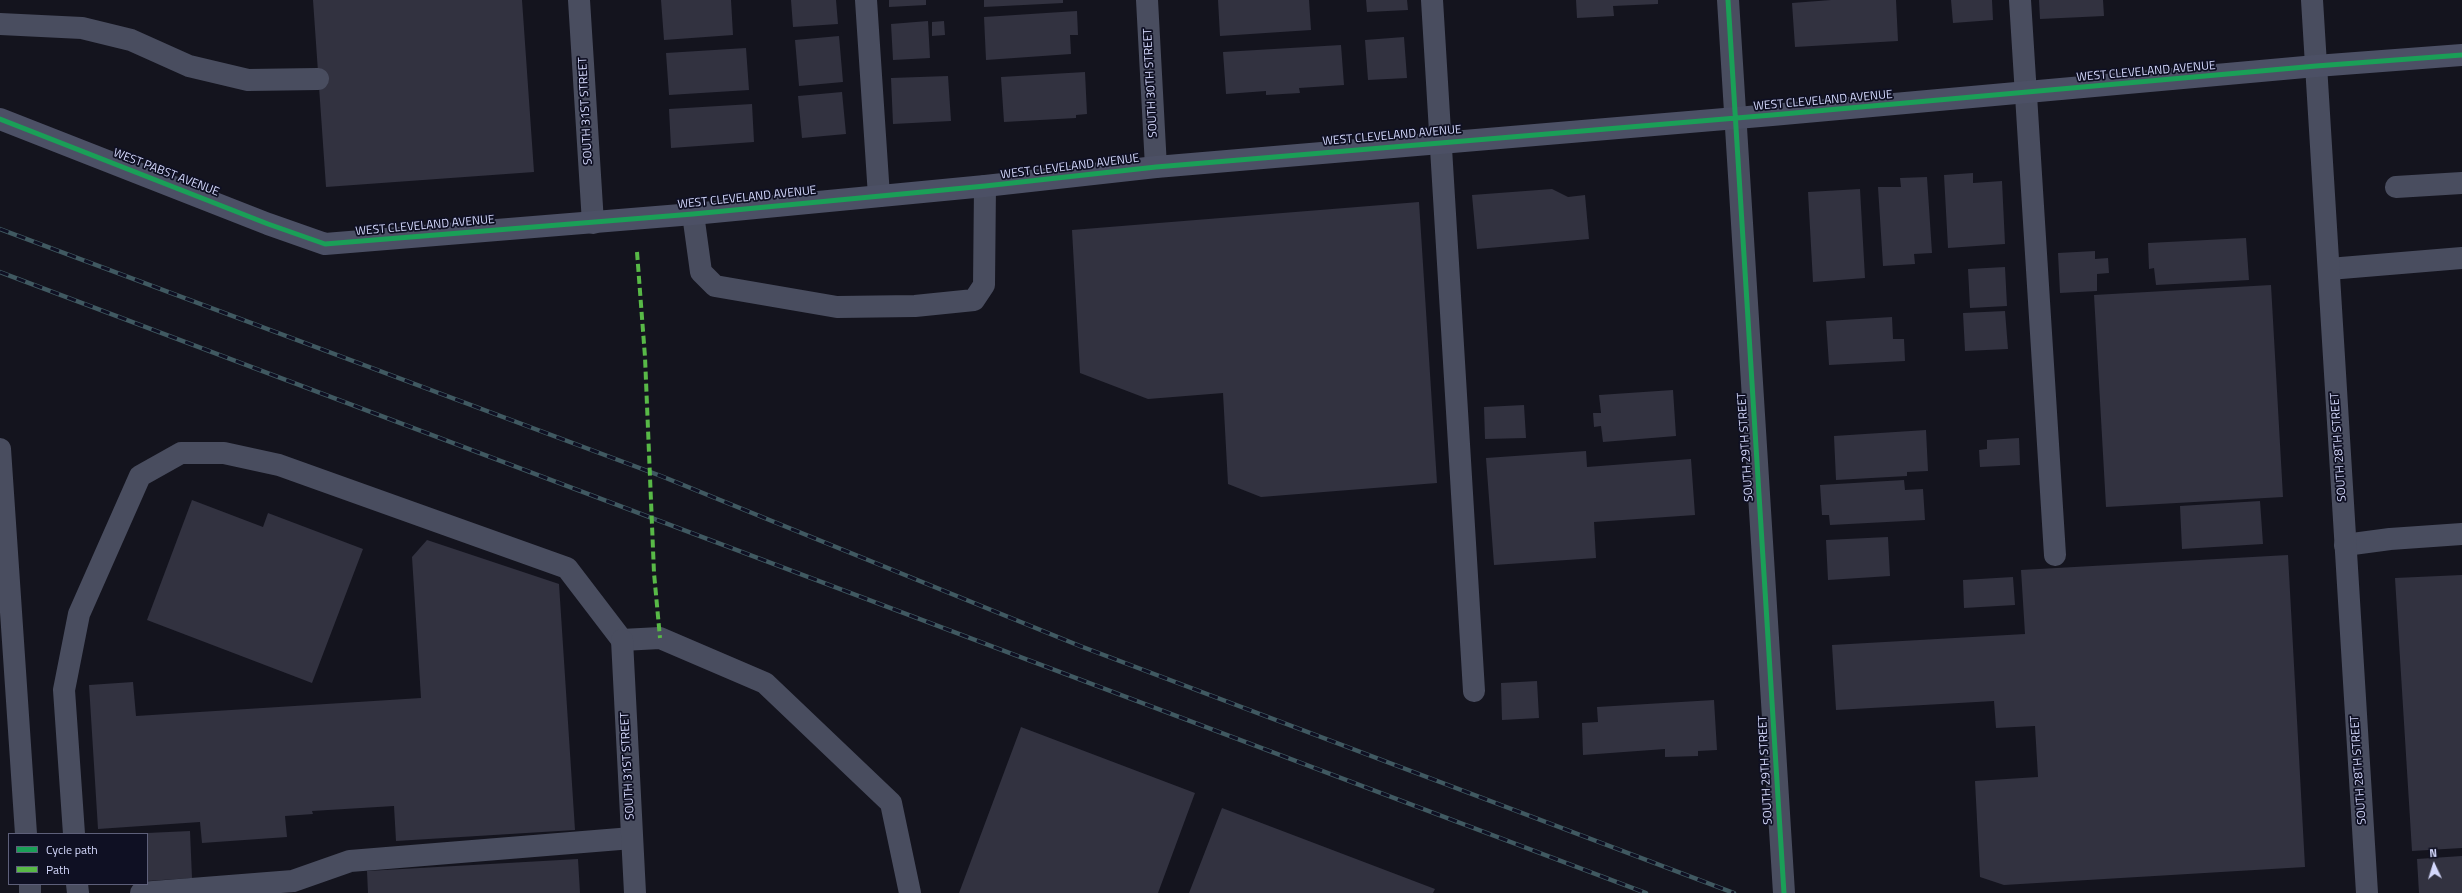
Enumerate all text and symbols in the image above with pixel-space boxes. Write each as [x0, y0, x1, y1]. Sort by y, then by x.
street label: SOUTH 30TH STREET [1141, 28, 1161, 138]
street label: SOUTH 31ST STREET [576, 57, 596, 165]
street label: WEST CLEVELAND AVENUE [2076, 59, 2216, 85]
street label: WEST CLEVELAND AVENUE [1753, 88, 1893, 114]
street label: WEST CLEVELAND AVENUE [1322, 123, 1462, 149]
street label: WEST PABST AVENUE [111, 146, 221, 200]
street label: WEST CLEVELAND AVENUE [1000, 151, 1140, 183]
street label: WEST CLEVELAND AVENUE [677, 184, 817, 212]
street label: WEST CLEVELAND AVENUE [355, 213, 495, 239]
street label: SOUTH 29TH STREET [1735, 392, 1757, 502]
street label: SOUTH 28TH STREET [2328, 392, 2350, 502]
street label: SOUTH 31ST STREET [618, 712, 638, 820]
street label: SOUTH 29TH STREET [1756, 715, 1776, 825]
street label: SOUTH 28TH STREET [2348, 715, 2370, 825]
legend [8, 833, 148, 885]
text: Cycle path [46, 840, 98, 859]
north arrow [2414, 845, 2454, 885]
text: N [2429, 845, 2438, 861]
text: Path [46, 860, 70, 879]

